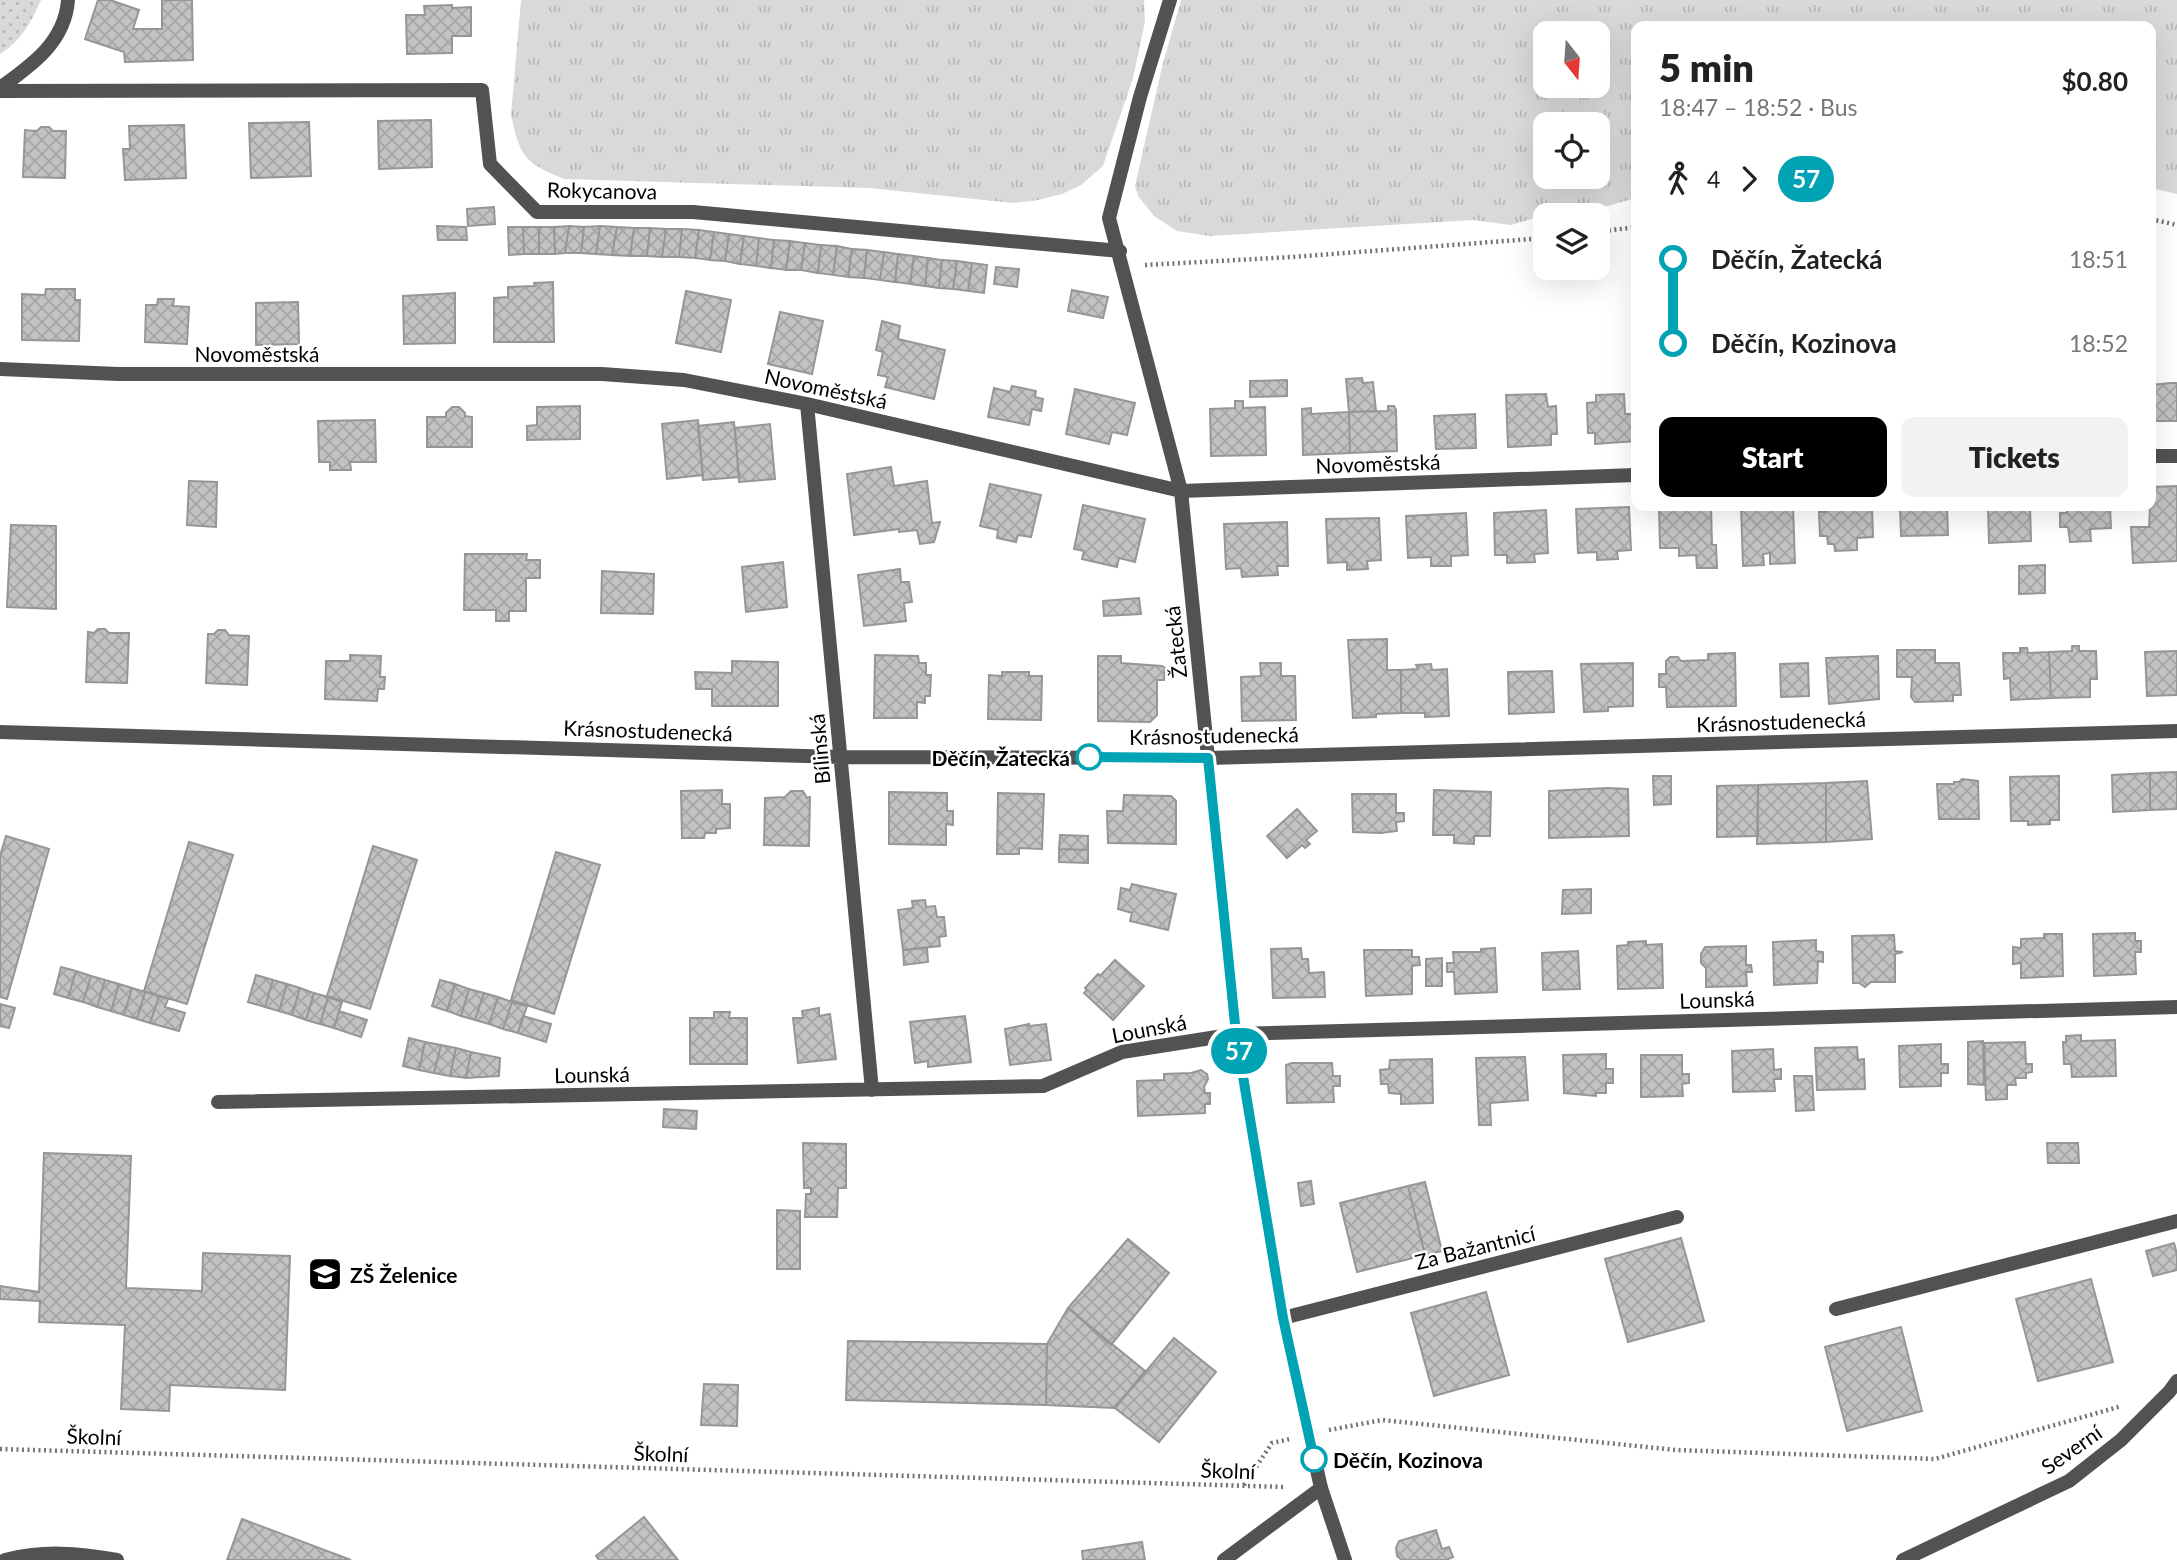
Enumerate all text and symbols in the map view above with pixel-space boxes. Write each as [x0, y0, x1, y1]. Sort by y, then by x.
north arrow [1533, 21, 1610, 98]
map controls [1533, 21, 1610, 280]
text: 5 min [1659, 44, 1754, 90]
text: $0.80 [2062, 65, 2128, 97]
text: 18:47 – 18:52 · Bus [1659, 93, 1858, 121]
button: locate [1533, 112, 1610, 189]
icon: walk [1659, 160, 1697, 198]
icon: forward [1730, 160, 1768, 198]
text: 57 [1792, 164, 1820, 193]
text: 4 [1707, 165, 1720, 193]
street label: Rokycanova [547, 177, 657, 203]
button: layers [1533, 203, 1610, 280]
text: Děčín, Žatecká [1711, 243, 1882, 275]
text: 18:51 [2069, 245, 2128, 273]
text: Děčín, Kozinova [1711, 327, 1897, 359]
text: 18:52 [2069, 329, 2128, 357]
street label: Novoměstská [195, 341, 319, 366]
street label: Novoměstská [762, 363, 890, 413]
button: Start [1659, 417, 1887, 497]
button: Tickets [1901, 417, 2128, 497]
street label: Novoměstská [1315, 448, 1441, 478]
street label: Žatecká [1159, 605, 1191, 679]
street label: Krásnostudenecká [1696, 706, 1866, 736]
street label: Bílinská [803, 713, 835, 785]
street label: Krásnostudenecká [563, 715, 733, 745]
street label: Krásnostudenecká [1129, 721, 1299, 749]
marker: Děčín, Žatecká [1076, 744, 1102, 770]
place label: Děčín, Žatecká [931, 745, 1070, 770]
street label: Lounská [1679, 985, 1755, 1013]
street label: Lounská [1110, 1009, 1188, 1047]
line badge: 57 [1208, 1028, 1270, 1074]
text: 57 [1225, 1036, 1253, 1065]
street label: Lounská [554, 1061, 630, 1087]
street label: Za Bažantnicí [1412, 1220, 1539, 1274]
school or university icon: ZŠ Želenice [306, 1255, 344, 1293]
place label: ZŠ Želenice [350, 1262, 458, 1287]
street label: Severní [2036, 1419, 2107, 1479]
street label: Školní [66, 1423, 123, 1449]
street label: Školní [633, 1440, 690, 1466]
marker: Děčín, Kozinova [1301, 1446, 1327, 1472]
place label: Děčín, Kozinova [1333, 1447, 1483, 1472]
street label: Školní [1200, 1457, 1257, 1483]

